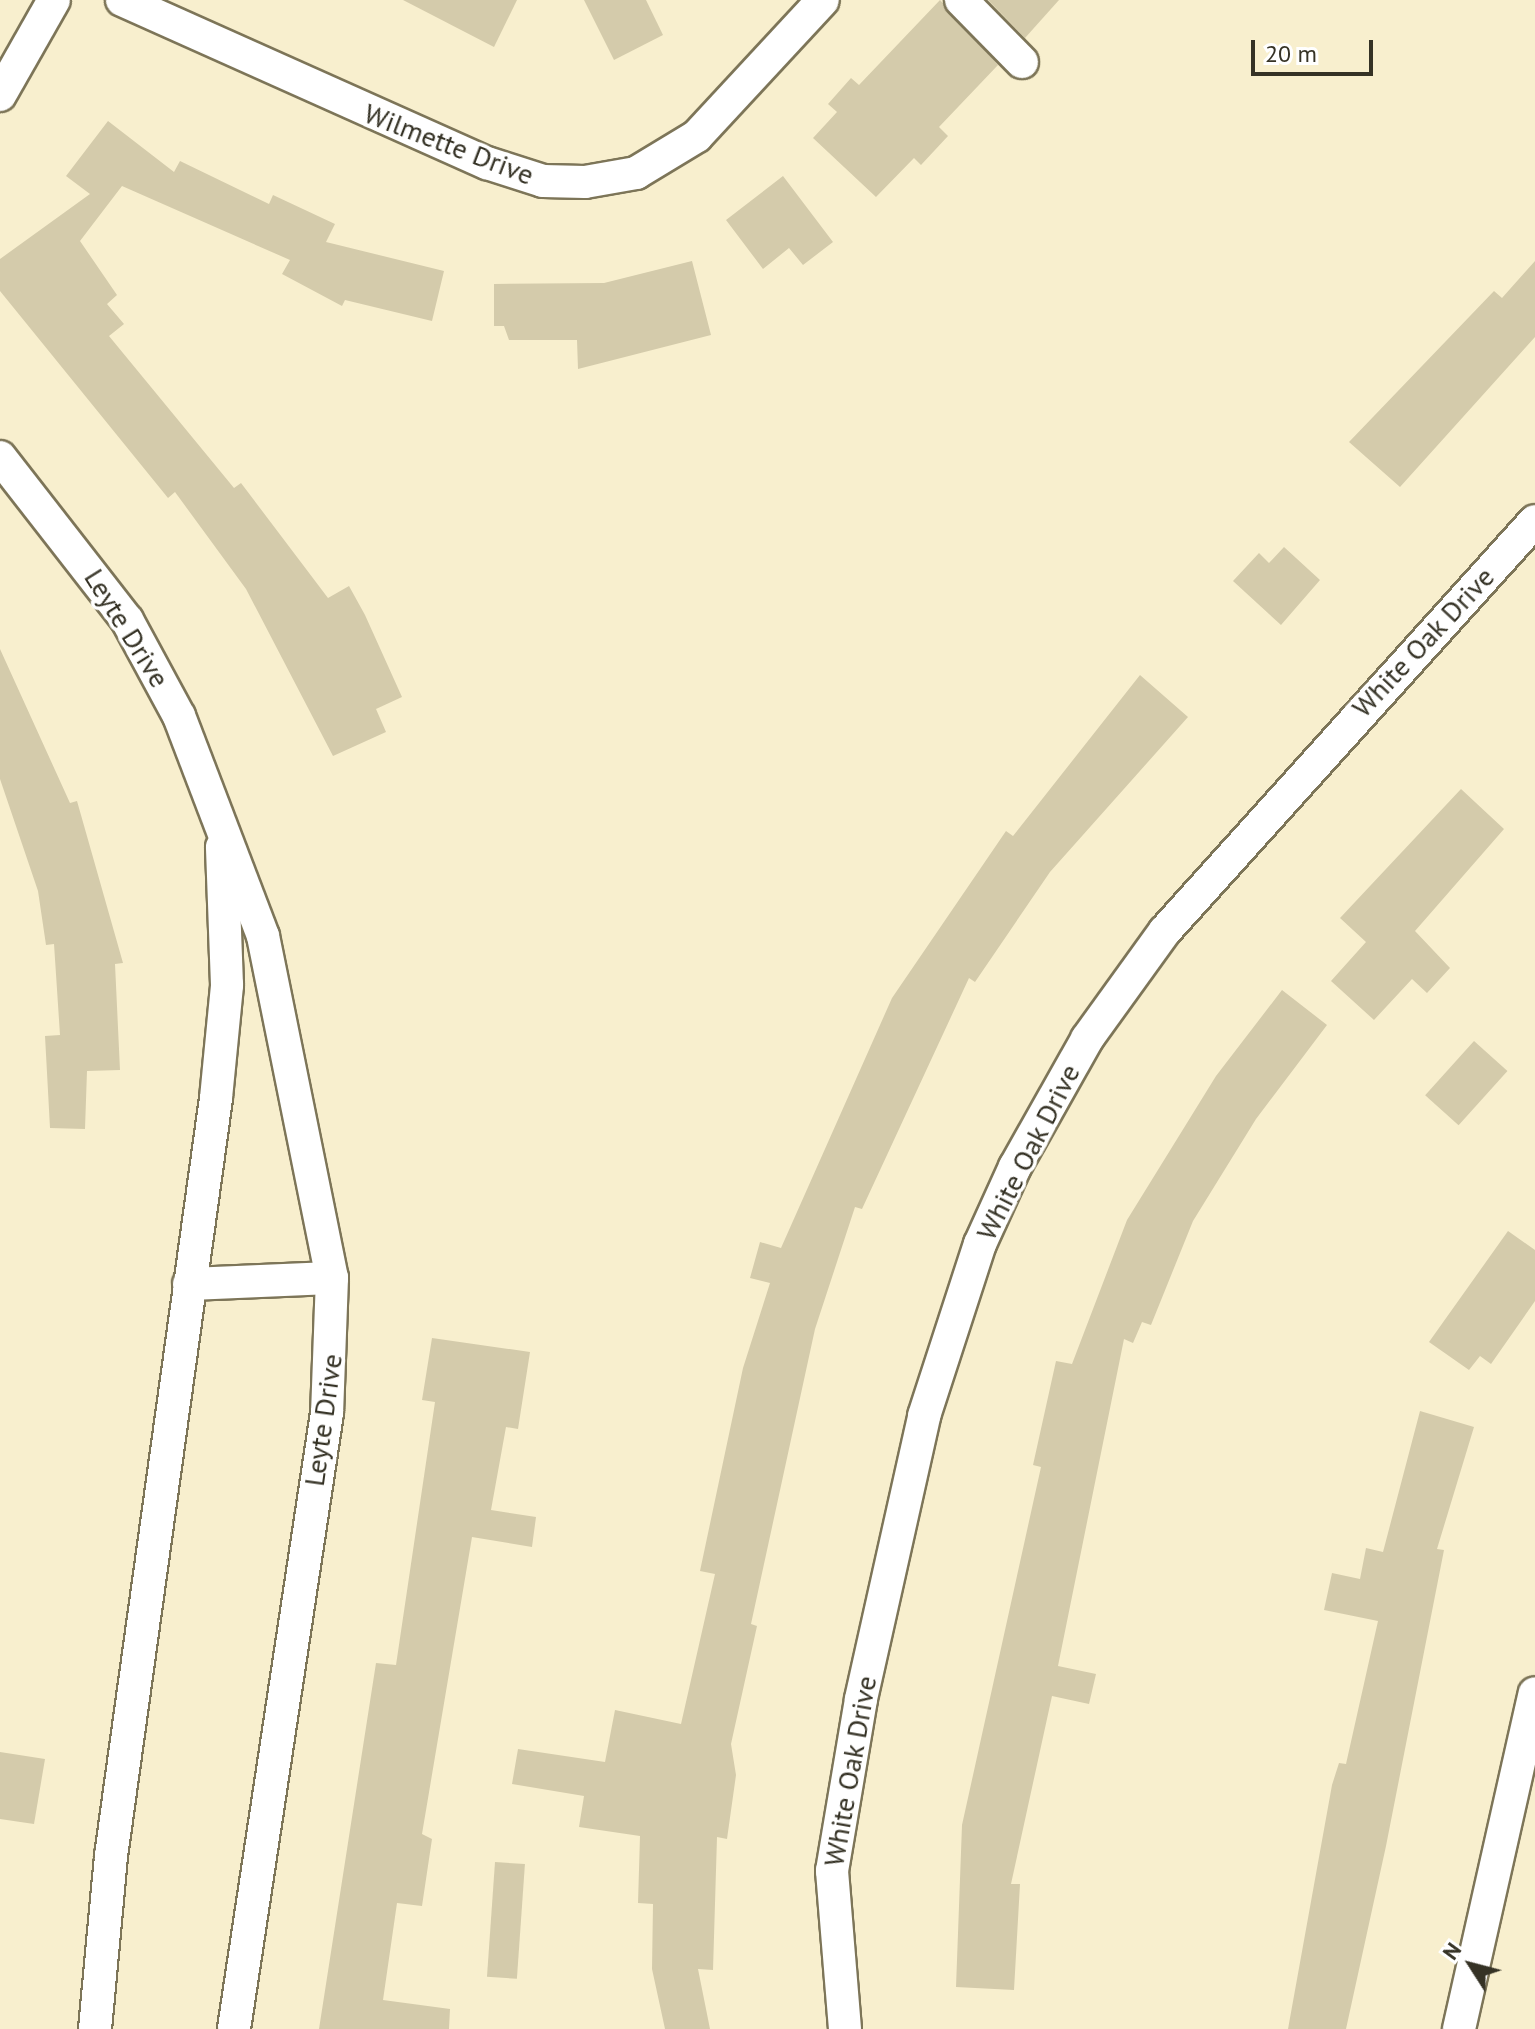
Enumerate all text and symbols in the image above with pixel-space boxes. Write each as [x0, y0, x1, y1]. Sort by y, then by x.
scale bar [1255, 24, 1377, 74]
text: 20 m [1265, 38, 1317, 69]
street label: Wilmette Drive [359, 96, 539, 192]
street label: White Oak Drive [1345, 560, 1501, 724]
street label: Leyte Drive [77, 563, 177, 693]
street label: White Oak Drive [969, 1058, 1087, 1246]
street label: Leyte Drive [297, 1352, 349, 1488]
street label: White Oak Drive [817, 1673, 883, 1869]
north arrow [1431, 1925, 1511, 2005]
text: N [1436, 1937, 1467, 1965]

